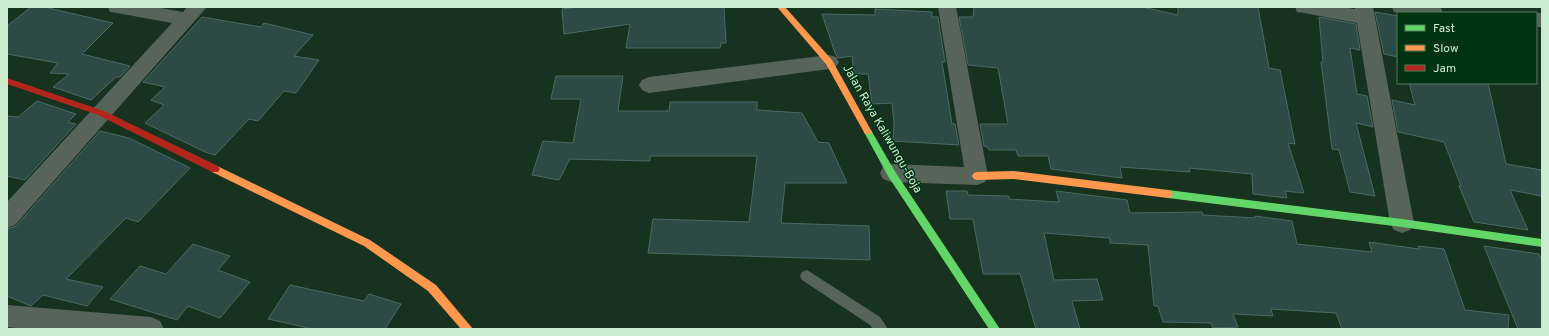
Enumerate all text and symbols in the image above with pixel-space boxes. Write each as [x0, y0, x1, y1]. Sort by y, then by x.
legend [1397, 12, 1537, 84]
text: Fast [1433, 21, 1455, 37]
text: Slow [1433, 41, 1459, 57]
text: Jam [1433, 61, 1456, 77]
street label: Jalan Raya Kaliwungu-Boja [839, 62, 925, 196]

